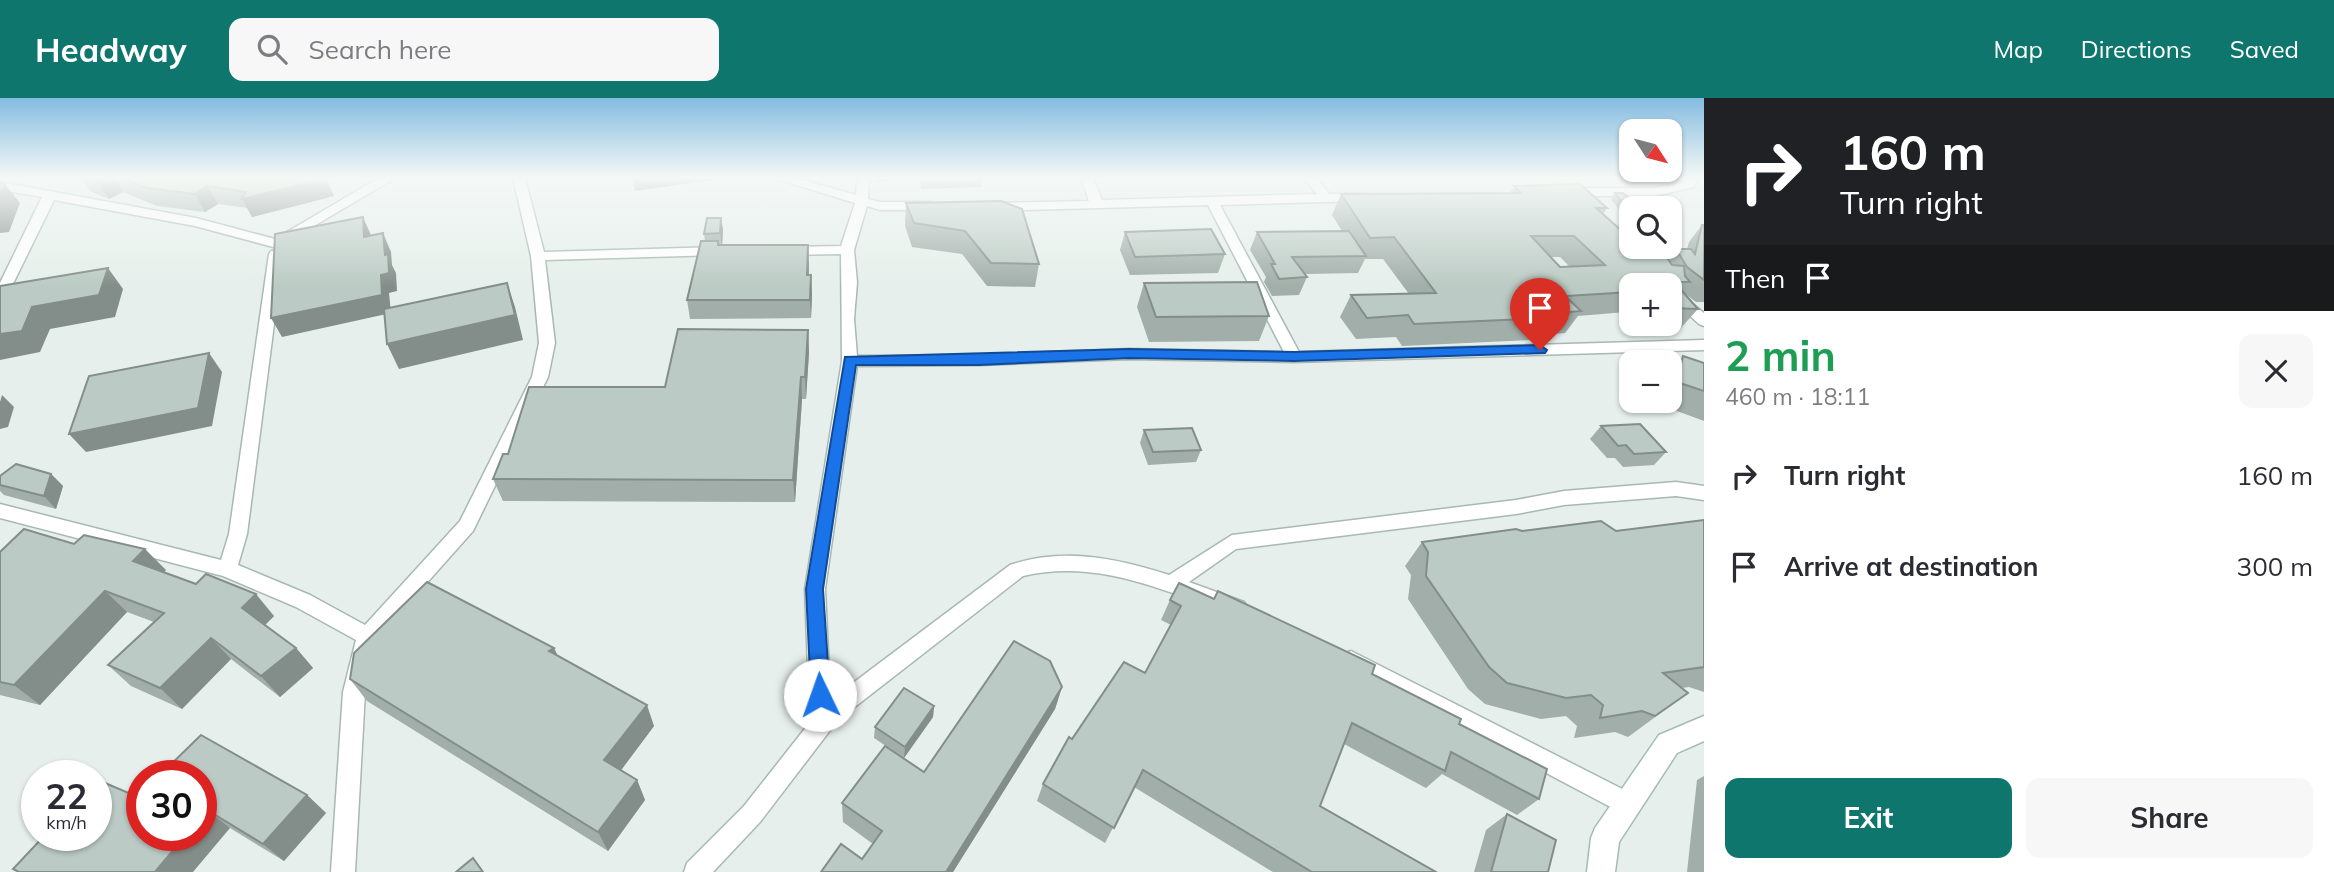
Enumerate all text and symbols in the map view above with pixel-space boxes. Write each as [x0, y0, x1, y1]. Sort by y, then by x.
search box [229, 18, 719, 81]
text: Headway [35, 29, 187, 70]
icon: search [253, 30, 291, 68]
text: Search here [309, 33, 451, 66]
text: Map [1993, 34, 2043, 64]
text: Directions [2081, 34, 2192, 64]
text: Saved [2230, 34, 2299, 64]
north arrow [1619, 119, 1682, 182]
map controls [1619, 119, 1682, 413]
text: 160 m [1840, 121, 1986, 182]
icon: right [1725, 126, 1816, 217]
text: Turn right [1840, 182, 1983, 222]
button: search [1619, 196, 1682, 259]
icon: arrive [1799, 259, 1837, 297]
text: Then [1725, 262, 1785, 295]
button: + [1619, 273, 1682, 336]
pin [1510, 278, 1570, 350]
icon: arrive [1521, 289, 1559, 327]
text: 2 min [1725, 329, 1836, 382]
button: close [2239, 334, 2313, 408]
button: − [1619, 350, 1682, 413]
text: 460 m · 18:11 [1725, 382, 1870, 411]
icon: right [1725, 457, 1763, 495]
text: Turn right [1784, 459, 1905, 492]
text: 160 m [2237, 459, 2313, 492]
icon: arrive [1725, 548, 1763, 586]
text: Arrive at destination [1784, 550, 2039, 583]
text: 300 m [2237, 550, 2313, 583]
position arrow [783, 658, 857, 732]
speed limit sign: 30 [126, 760, 217, 851]
text: 22 [45, 774, 88, 818]
button: Exit [1725, 778, 2012, 858]
button: Share [2026, 778, 2313, 858]
text: km/h [46, 811, 87, 834]

